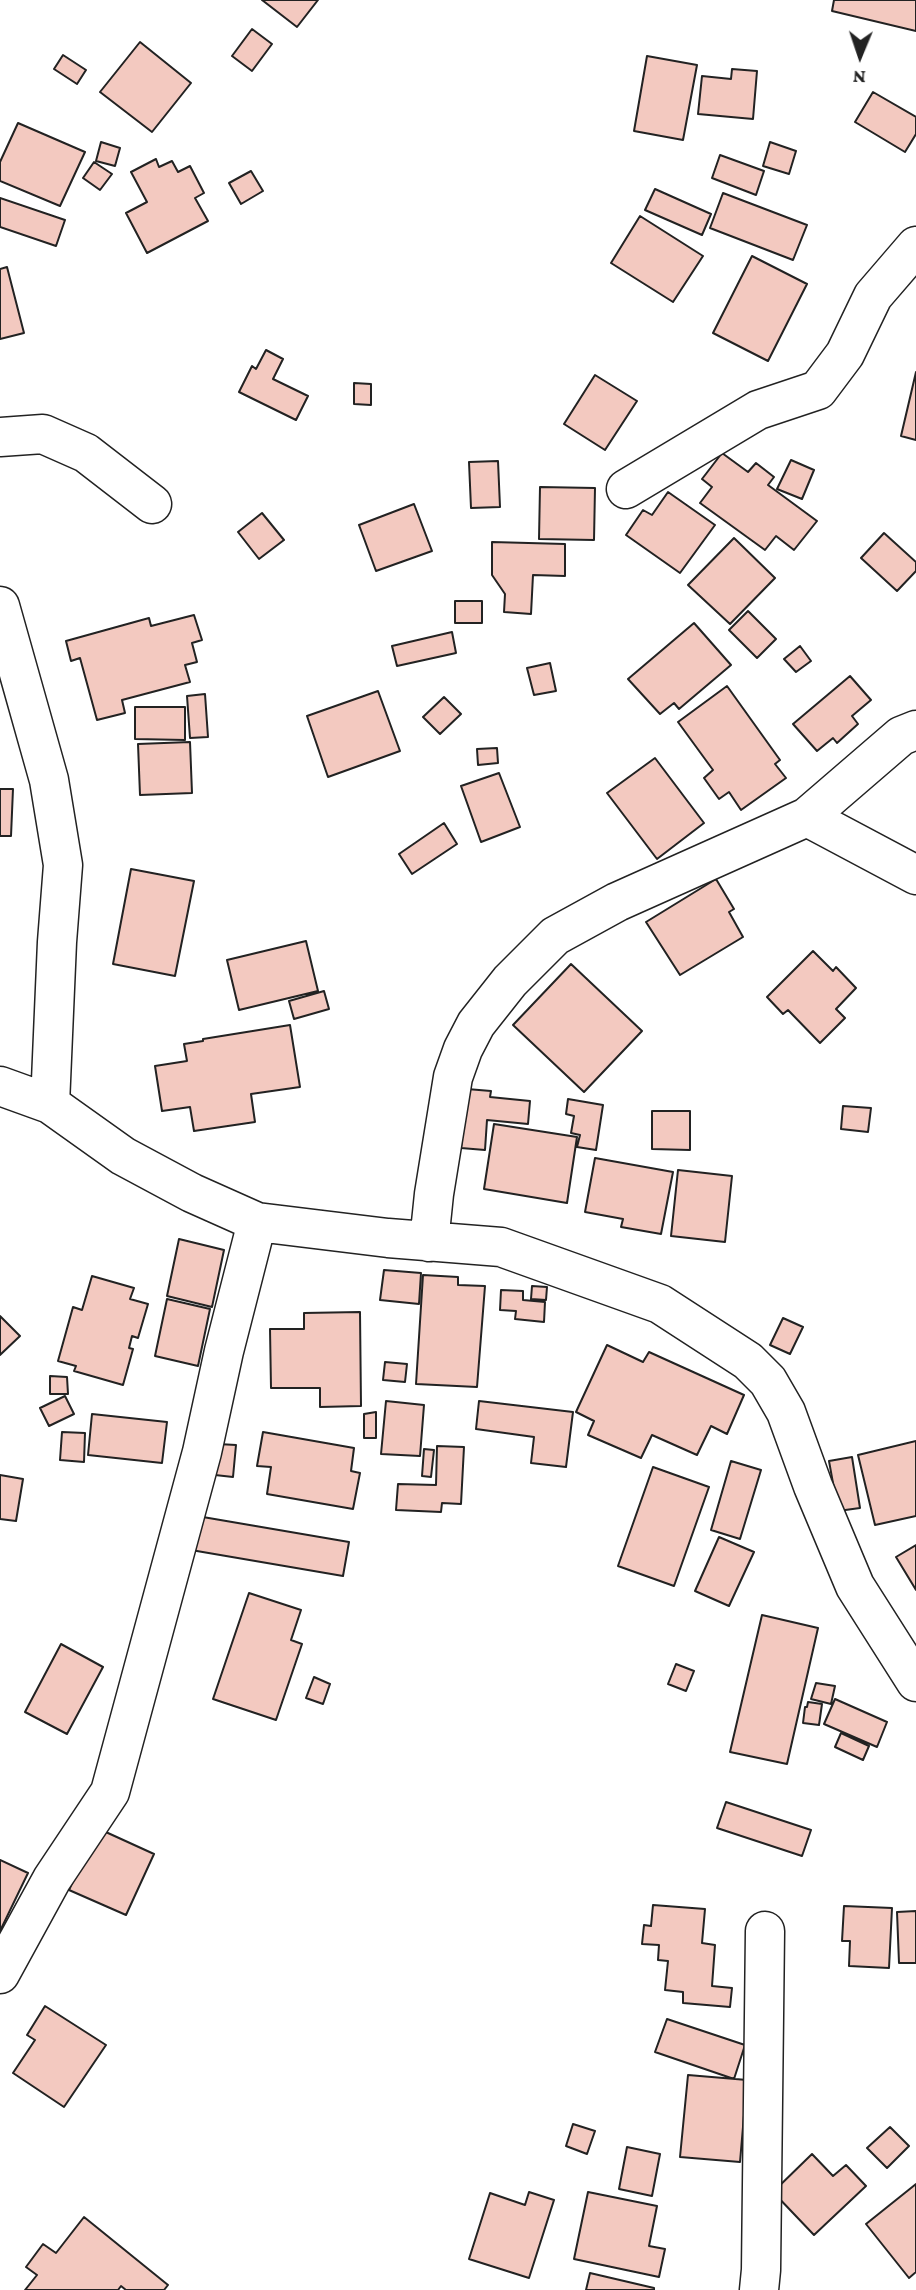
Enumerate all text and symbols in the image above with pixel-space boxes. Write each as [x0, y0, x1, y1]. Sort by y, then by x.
north arrow [825, 21, 895, 91]
text: N [852, 67, 866, 88]

